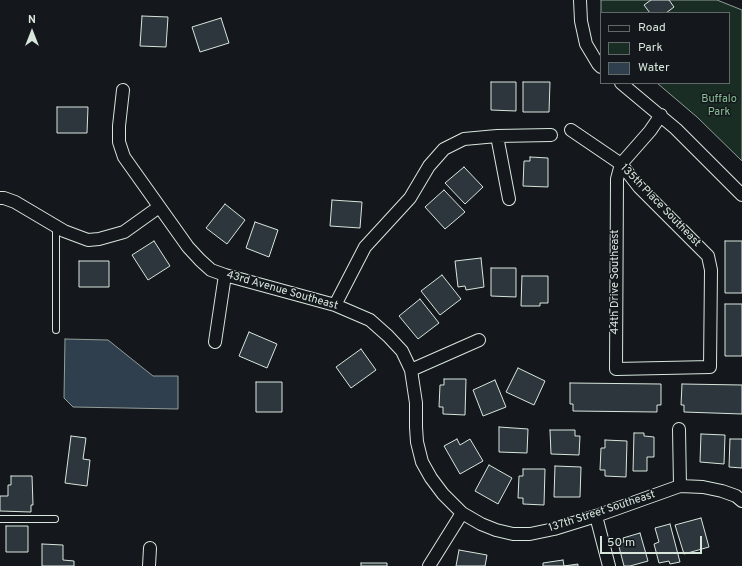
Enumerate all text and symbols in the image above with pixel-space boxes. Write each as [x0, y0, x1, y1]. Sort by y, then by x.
north arrow [12, 12, 52, 52]
legend [600, 12, 730, 84]
text: N [28, 13, 36, 27]
text: Road [638, 20, 666, 36]
text: Park [638, 40, 663, 56]
text: Water [638, 60, 670, 76]
park label: Buffalo Park [701, 93, 737, 119]
street label: 135th Place Southeast [617, 162, 703, 250]
street label: 44th Drive Southeast [609, 230, 623, 334]
street label: 43rd Avenue Southeast [225, 269, 339, 313]
street label: 137th Street Southeast [547, 488, 657, 536]
scale bar [602, 528, 704, 554]
text: 50 m [607, 535, 635, 551]

